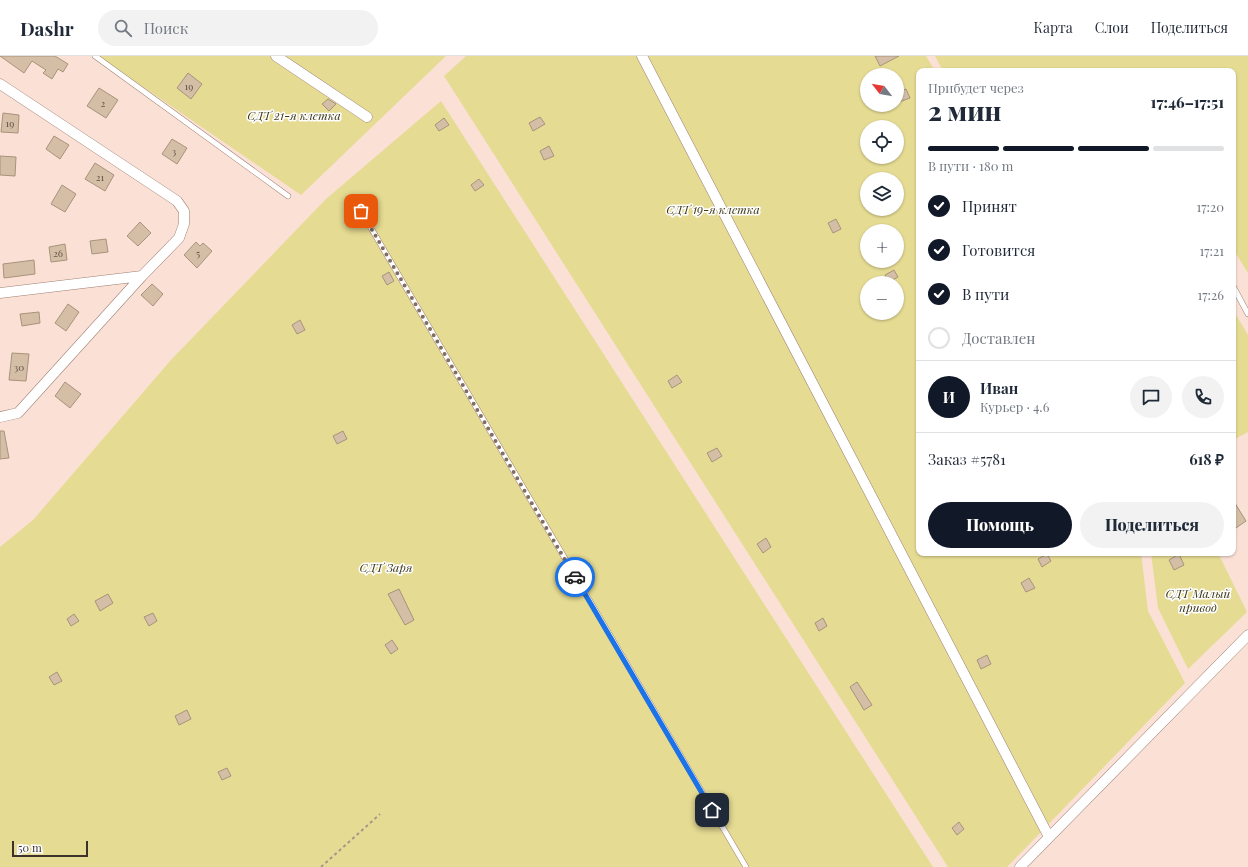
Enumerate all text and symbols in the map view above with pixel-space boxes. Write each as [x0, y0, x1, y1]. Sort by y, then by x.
search box [98, 10, 378, 46]
text: Dashr [20, 15, 74, 41]
icon: search [112, 17, 134, 39]
text: Поиск [144, 18, 188, 38]
text: Карта [1033, 18, 1073, 37]
text: Слои [1095, 18, 1129, 37]
text: Поделиться [1151, 18, 1228, 37]
north arrow [860, 68, 904, 112]
map controls [860, 68, 904, 320]
house number: 19 [185, 79, 193, 93]
text: Прибудет через [928, 79, 1024, 96]
text: 17:46–17:51 [1151, 92, 1224, 112]
text: 2 мин [928, 93, 1001, 128]
house number: 2 [101, 96, 106, 110]
park label: СДТ 21-я клетка [247, 107, 341, 123]
house number: 19 [6, 116, 14, 130]
button: locate [860, 120, 904, 164]
house number: 3 [172, 144, 177, 158]
text: В пути · 180 m [928, 157, 1013, 174]
house number: 21 [96, 170, 105, 184]
button: layers [860, 172, 904, 216]
pin [344, 194, 378, 228]
icon: check [928, 195, 950, 217]
text: Принят [962, 196, 1017, 216]
text: 17:20 [1196, 198, 1224, 215]
icon: bag [350, 200, 372, 222]
park label: СДТ 19-я клетка [666, 201, 760, 217]
button: + [860, 224, 904, 268]
icon: check [928, 239, 950, 261]
text: Готовится [962, 240, 1035, 260]
text: 17:21 [1199, 242, 1224, 259]
house number: 26 [53, 246, 63, 260]
house number: 5 [196, 246, 200, 260]
button: − [860, 276, 904, 320]
icon: check [928, 283, 950, 305]
text: В пути [962, 284, 1010, 304]
text: 17:26 [1198, 286, 1224, 303]
text: Доставлен [962, 328, 1036, 348]
house number: 30 [14, 360, 24, 374]
button: chat [1130, 376, 1172, 418]
button: phone [1182, 376, 1224, 418]
text: Иван [980, 378, 1018, 398]
text: И [943, 387, 955, 407]
text: Курьер · 4.6 [980, 398, 1049, 415]
text: Заказ #5781 [928, 449, 1006, 469]
text: 618 ₽ [1189, 449, 1224, 469]
button: Помощь [928, 502, 1072, 548]
button: Поделиться [1080, 502, 1224, 548]
courier [555, 557, 595, 597]
park label: СДТ Заря [360, 559, 412, 575]
icon: car [564, 566, 586, 588]
park label: СДТ Малый привод [1166, 585, 1231, 615]
pin [695, 793, 729, 827]
icon: home [701, 799, 723, 821]
scale bar [12, 839, 88, 858]
text: 50 m [18, 840, 42, 855]

